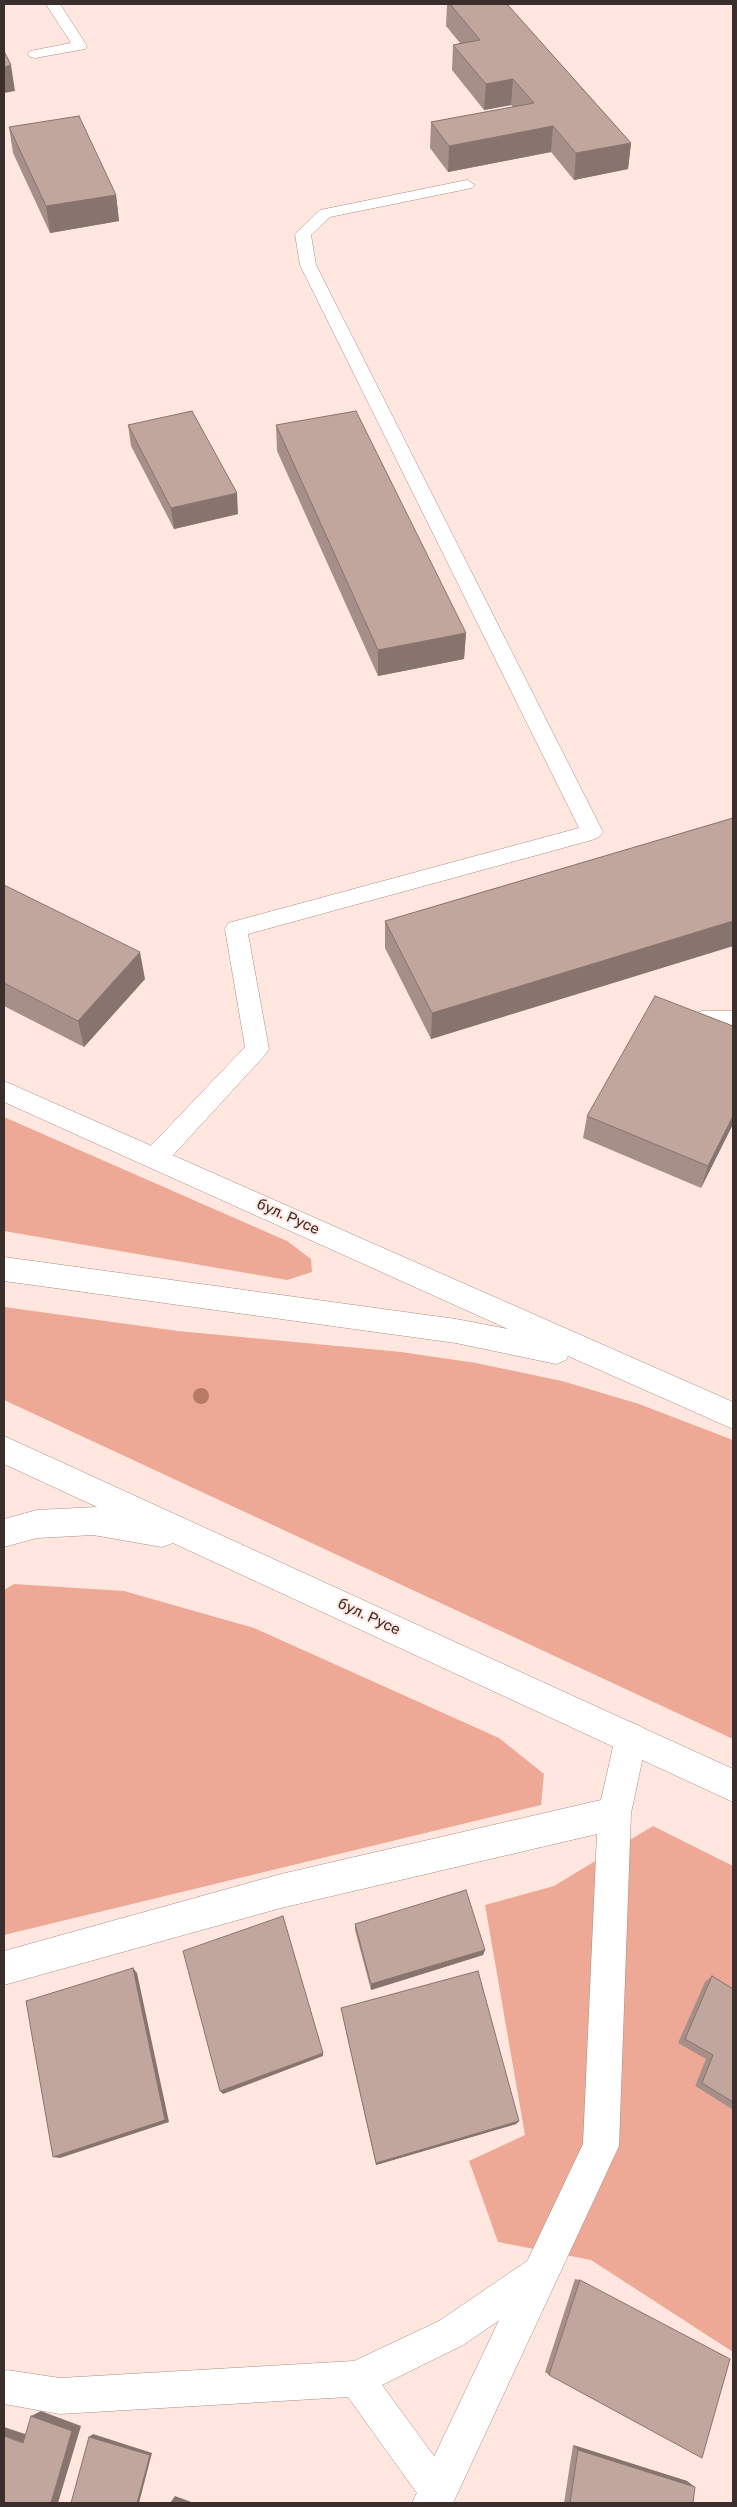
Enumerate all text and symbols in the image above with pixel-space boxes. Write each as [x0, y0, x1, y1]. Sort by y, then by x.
street label: бул. Русе [254, 1195, 322, 1239]
street label: бул. Русе [335, 1595, 403, 1639]

